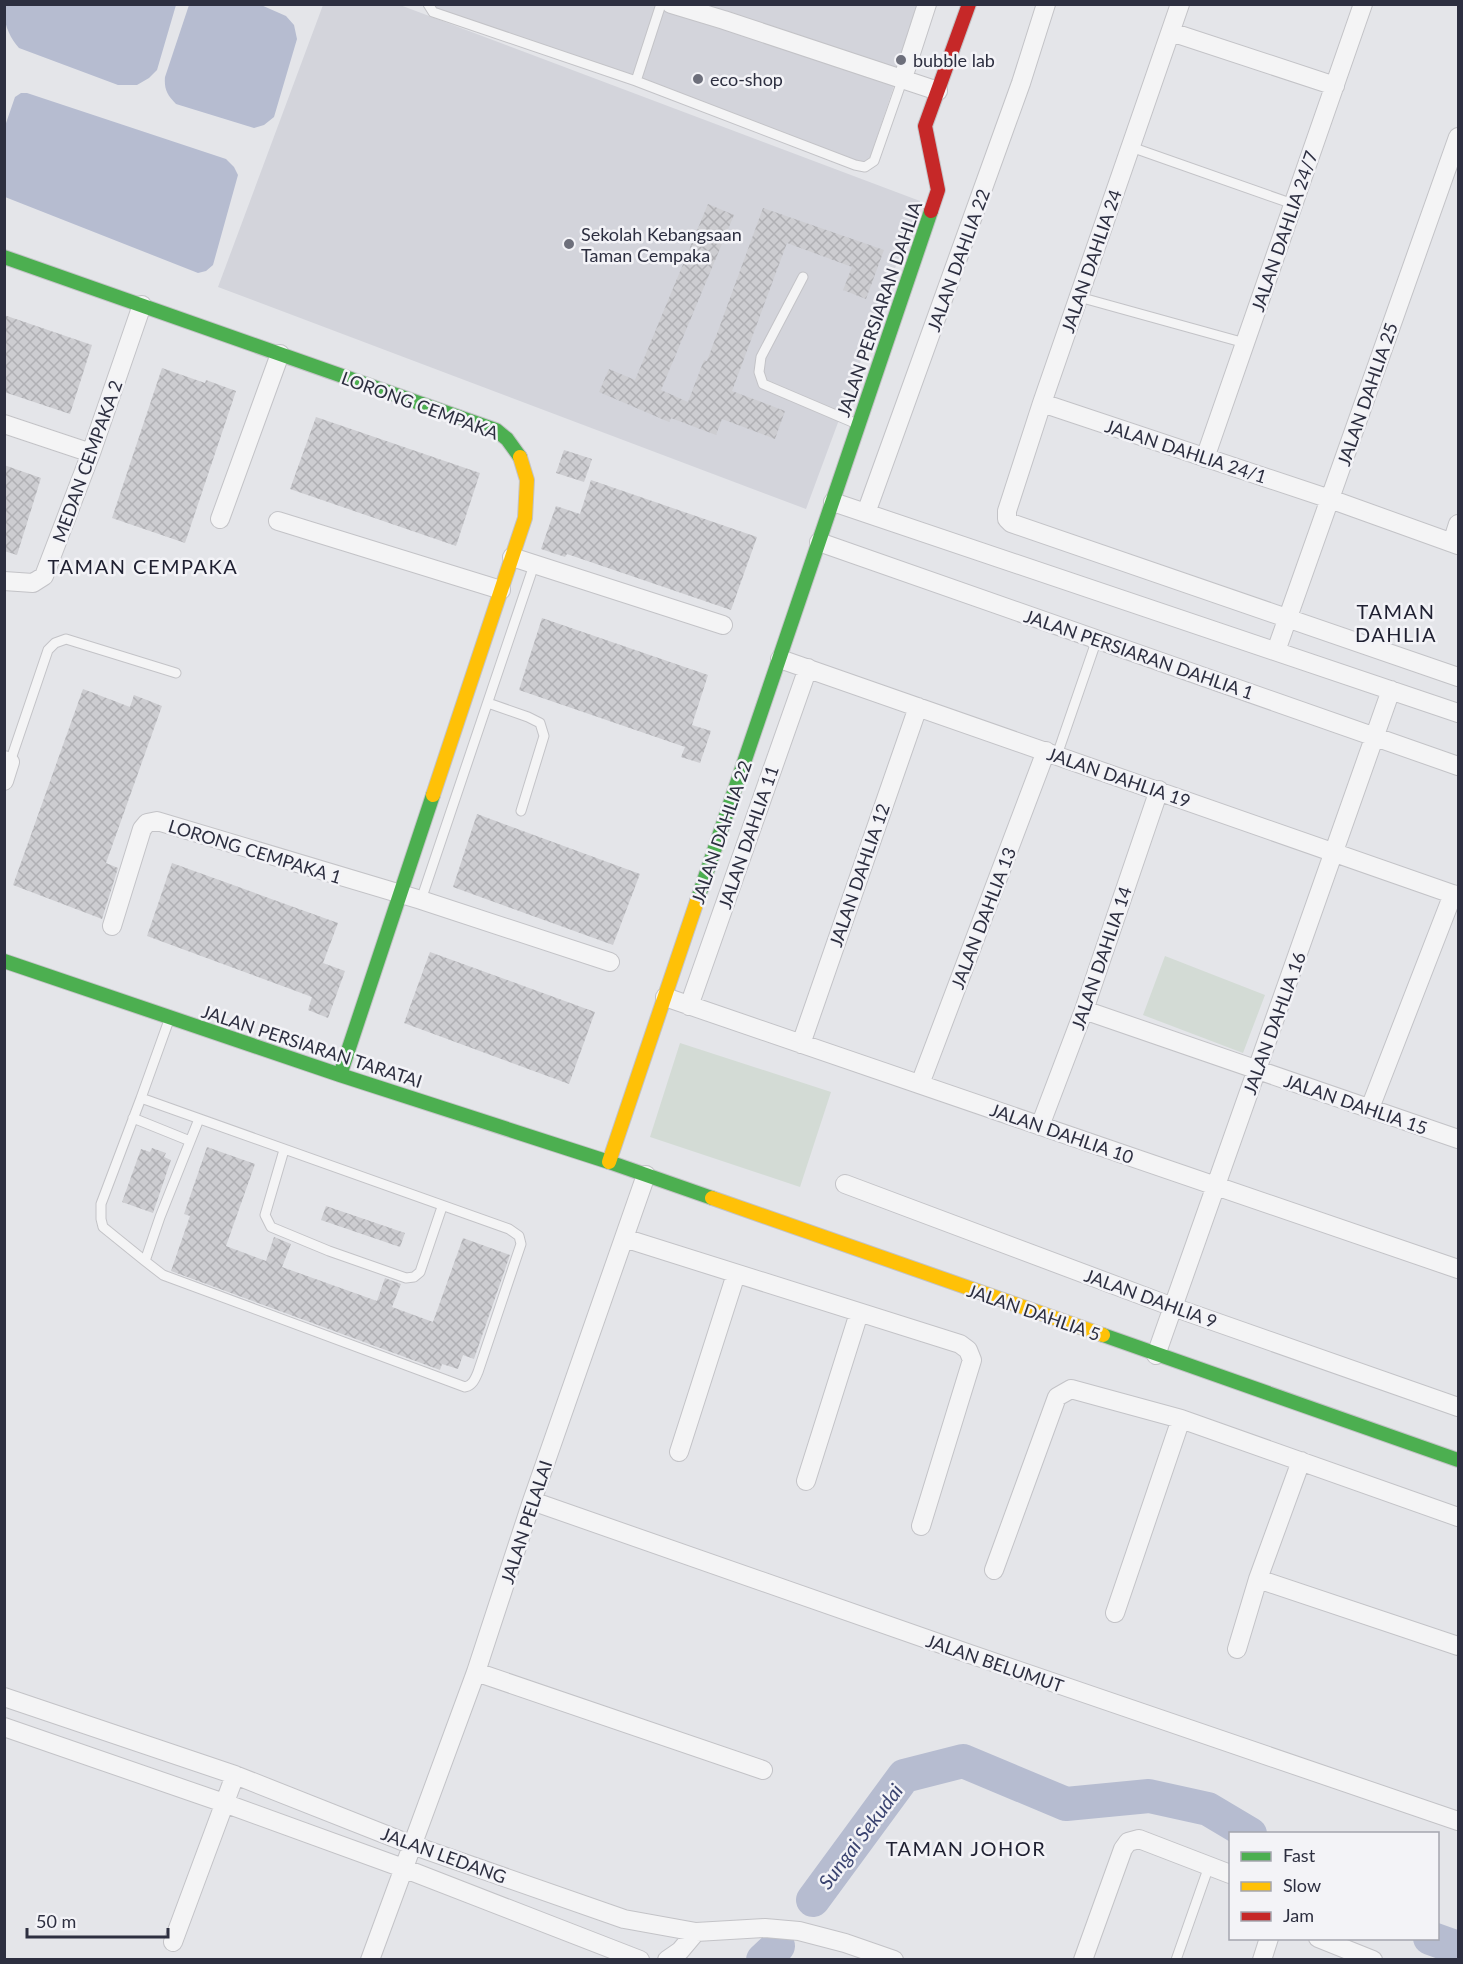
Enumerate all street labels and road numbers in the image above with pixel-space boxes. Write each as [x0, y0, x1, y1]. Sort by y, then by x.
street label: JALAN DAHLIA 24/7 [1246, 148, 1322, 314]
street label: JALAN DAHLIA 22 [922, 186, 994, 334]
street label: JALAN DAHLIA 24 [1056, 186, 1126, 336]
street label: JALAN PERSIARAN DAHLIA [832, 198, 927, 420]
street label: JALAN DAHLIA 25 [1332, 319, 1402, 469]
street label: LORONG CEMPAKA [339, 366, 502, 444]
street label: MEDAN CEMPAKA 2 [47, 377, 127, 545]
street label: JALAN DAHLIA 24/1 [1102, 414, 1270, 488]
street label: JALAN PERSIARAN DAHLIA 1 [1022, 604, 1256, 704]
street label: JALAN DAHLIA 19 [1044, 742, 1194, 812]
street label: JALAN DAHLIA 22 [686, 757, 756, 907]
street label: JALAN DAHLIA 11 [713, 762, 783, 912]
street label: JALAN DAHLIA 12 [824, 800, 894, 950]
street label: LORONG CEMPAKA 1 [166, 814, 344, 888]
street label: JALAN DAHLIA 13 [946, 844, 1020, 992]
street label: JALAN DAHLIA 14 [1066, 883, 1136, 1033]
street label: JALAN DAHLIA 16 [1238, 949, 1310, 1097]
street label: JALAN PERSIARAN TARATAI [199, 1000, 425, 1092]
street label: JALAN DAHLIA 15 [1281, 1069, 1431, 1139]
street label: JALAN DAHLIA 10 [987, 1098, 1137, 1168]
street label: JALAN DAHLIA 9 [1082, 1264, 1220, 1332]
street label: JALAN DAHLIA 5 [964, 1279, 1104, 1345]
street label: JALAN PELALAI [496, 1457, 556, 1587]
street label: JALAN BELUMUT [923, 1629, 1067, 1697]
street label: JALAN LEDANG [378, 1822, 510, 1888]

